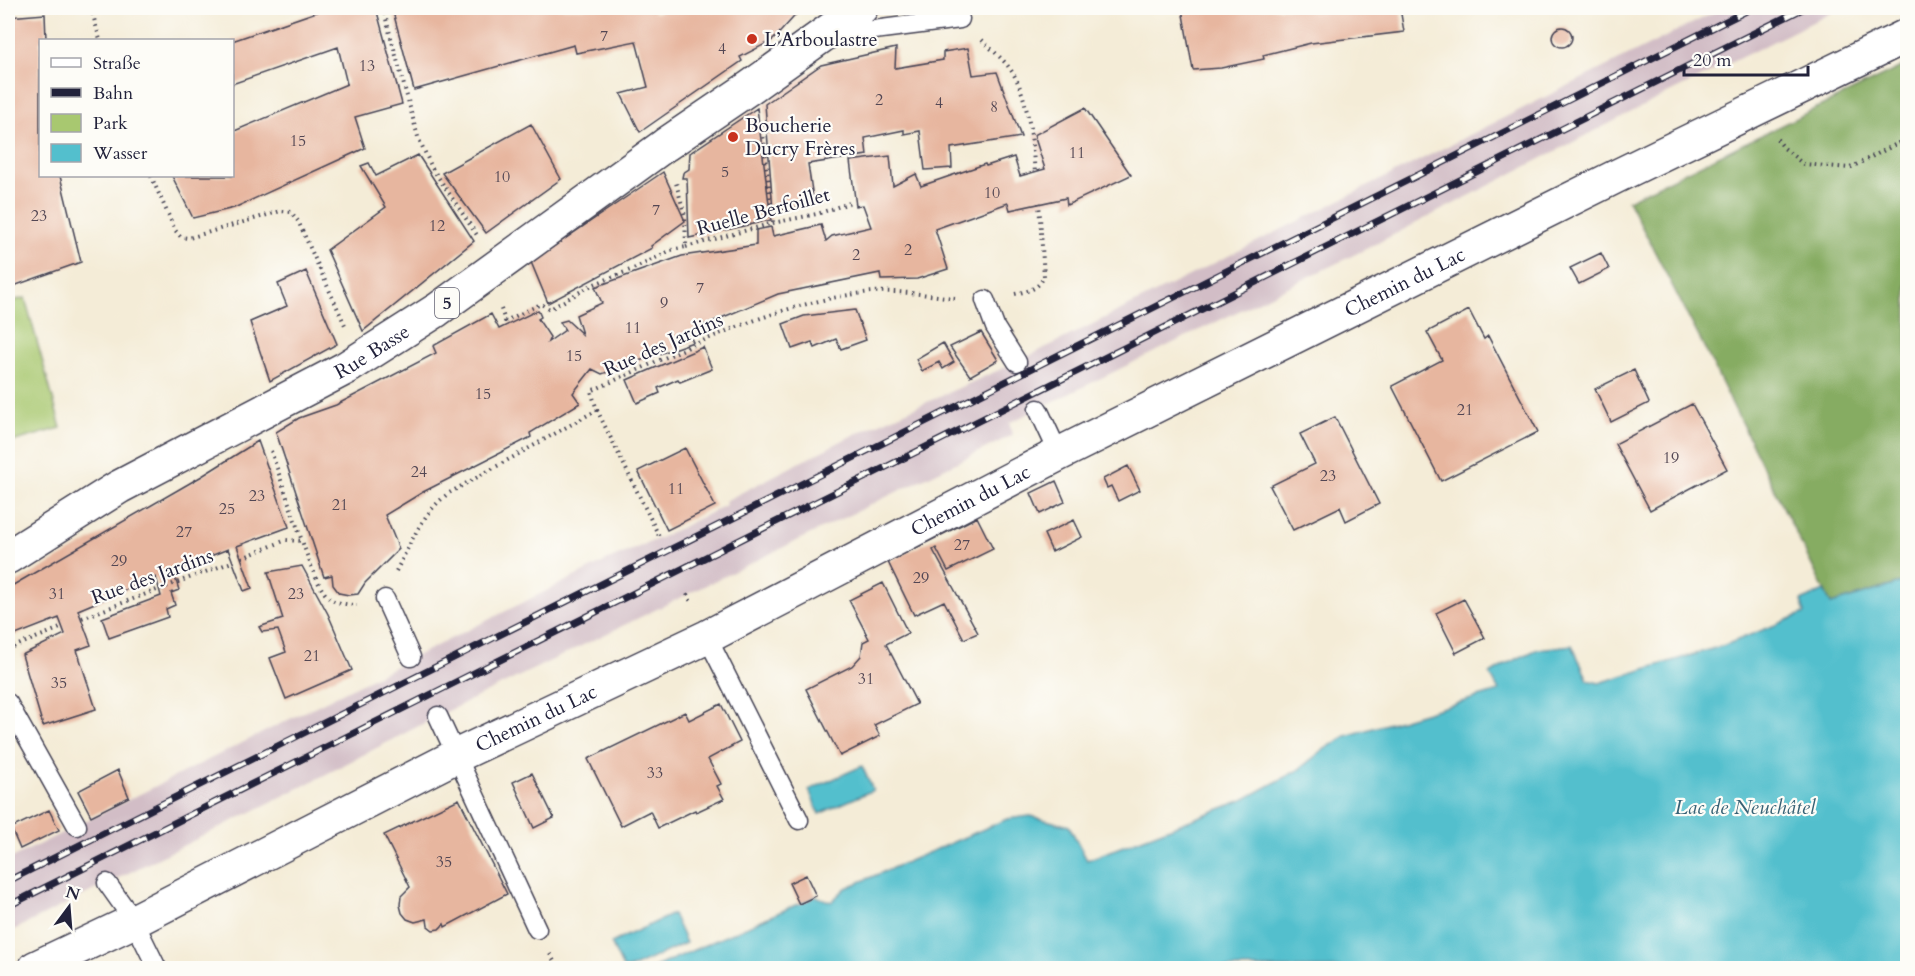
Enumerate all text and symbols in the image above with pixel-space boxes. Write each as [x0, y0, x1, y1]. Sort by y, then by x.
house number: 7 [600, 25, 608, 47]
place label: L’Arboulastre [764, 26, 878, 53]
marker: L’Arboulastre [745, 32, 759, 46]
house number: 4 [718, 38, 726, 60]
legend [39, 39, 234, 177]
scale bar [1684, 39, 1808, 77]
text: 20 m [1693, 48, 1732, 73]
text: Straße [93, 51, 141, 76]
house number: 13 [359, 55, 375, 77]
text: Bahn [93, 81, 134, 106]
house number: 2 [875, 89, 883, 111]
house number: 4 [935, 92, 943, 114]
house number: 8 [990, 96, 998, 118]
text: Park [93, 111, 128, 136]
place label: Boucherie Ducry Frères [745, 112, 855, 162]
house number: 15 [290, 130, 306, 152]
marker: Boucherie Ducry Frères [726, 130, 740, 144]
text: Wasser [92, 141, 148, 166]
house number: 11 [1069, 142, 1085, 164]
house number: 5 [721, 161, 729, 183]
house number: 10 [494, 166, 510, 188]
street label: Ruelle Berfoillet [694, 181, 833, 242]
house number: 10 [984, 182, 1000, 204]
house number: 7 [652, 199, 660, 221]
house number: 23 [31, 205, 47, 227]
house number: 12 [429, 215, 445, 237]
house number: 2 [904, 239, 912, 261]
street label: Chemin du Lac [1340, 241, 1470, 324]
house number: 2 [852, 244, 860, 266]
house number: 7 [696, 277, 704, 299]
road number: 5 [435, 288, 459, 318]
house number: 9 [660, 292, 668, 314]
street label: Rue des Jardins [599, 306, 727, 383]
house number: 11 [625, 317, 641, 339]
street label: Rue Basse [330, 318, 415, 386]
house number: 15 [566, 345, 582, 367]
house number: 15 [475, 383, 491, 405]
house number: 21 [1457, 399, 1473, 421]
house number: 19 [1663, 447, 1679, 469]
street label: Chemin du Lac [906, 458, 1035, 543]
house number: 24 [411, 461, 427, 483]
house number: 23 [1320, 465, 1336, 487]
house number: 11 [668, 478, 684, 500]
house number: 23 [249, 485, 265, 507]
house number: 21 [332, 494, 348, 516]
house number: 25 [219, 498, 235, 520]
house number: 27 [176, 521, 192, 543]
house number: 27 [954, 534, 970, 556]
street label: Rue des Jardins [87, 542, 217, 611]
house number: 29 [111, 550, 127, 572]
house number: 29 [913, 567, 929, 589]
house number: 31 [49, 583, 65, 605]
house number: 23 [288, 583, 304, 605]
house number: 21 [304, 645, 320, 667]
house number: 31 [858, 668, 874, 690]
house number: 35 [51, 672, 67, 694]
street label: Chemin du Lac [471, 678, 601, 759]
house number: 33 [647, 762, 663, 784]
water label: Lac de Neuchâtel [1675, 793, 1817, 822]
house number: 35 [436, 851, 452, 873]
north arrow [39, 877, 99, 937]
text: N [63, 881, 83, 906]

